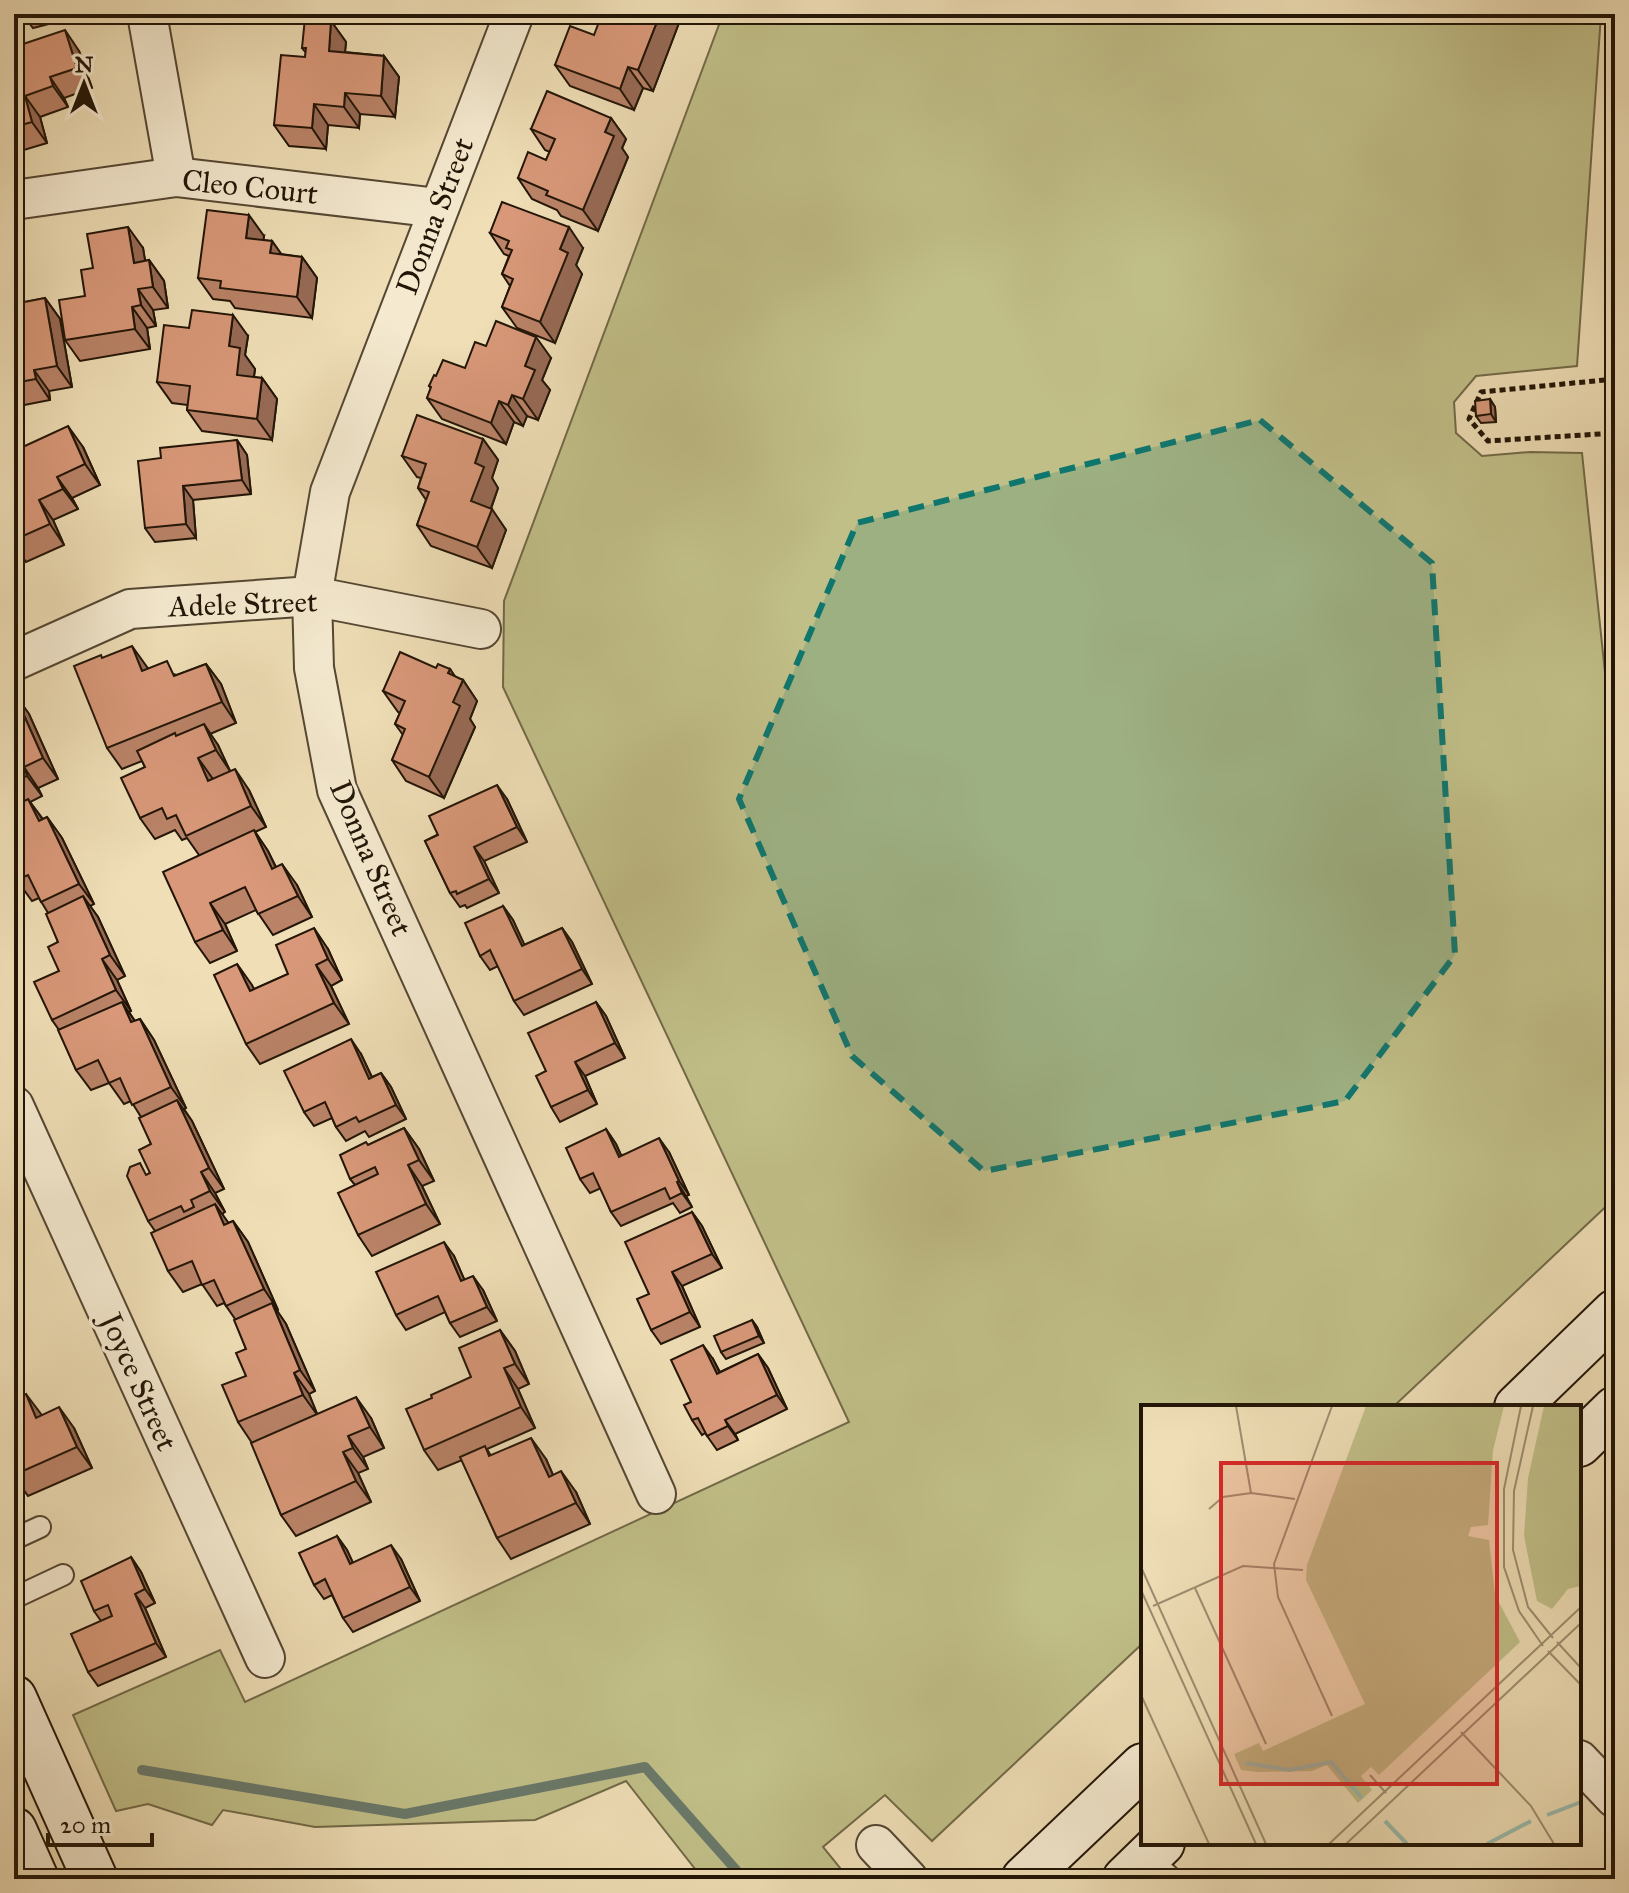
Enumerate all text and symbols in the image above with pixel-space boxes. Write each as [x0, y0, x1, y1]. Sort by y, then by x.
north arrow [44, 44, 124, 124]
text: N [75, 51, 94, 78]
street label: Donna Street [389, 132, 482, 300]
street label: Cleo Court [180, 162, 320, 212]
street label: Adele Street [166, 583, 319, 625]
street label: Donna Street [322, 775, 420, 941]
street label: Joyce Street [92, 1305, 185, 1457]
inset map [1141, 1405, 1581, 1845]
scale bar [48, 1797, 152, 1847]
text: 20 m [60, 1810, 111, 1840]

